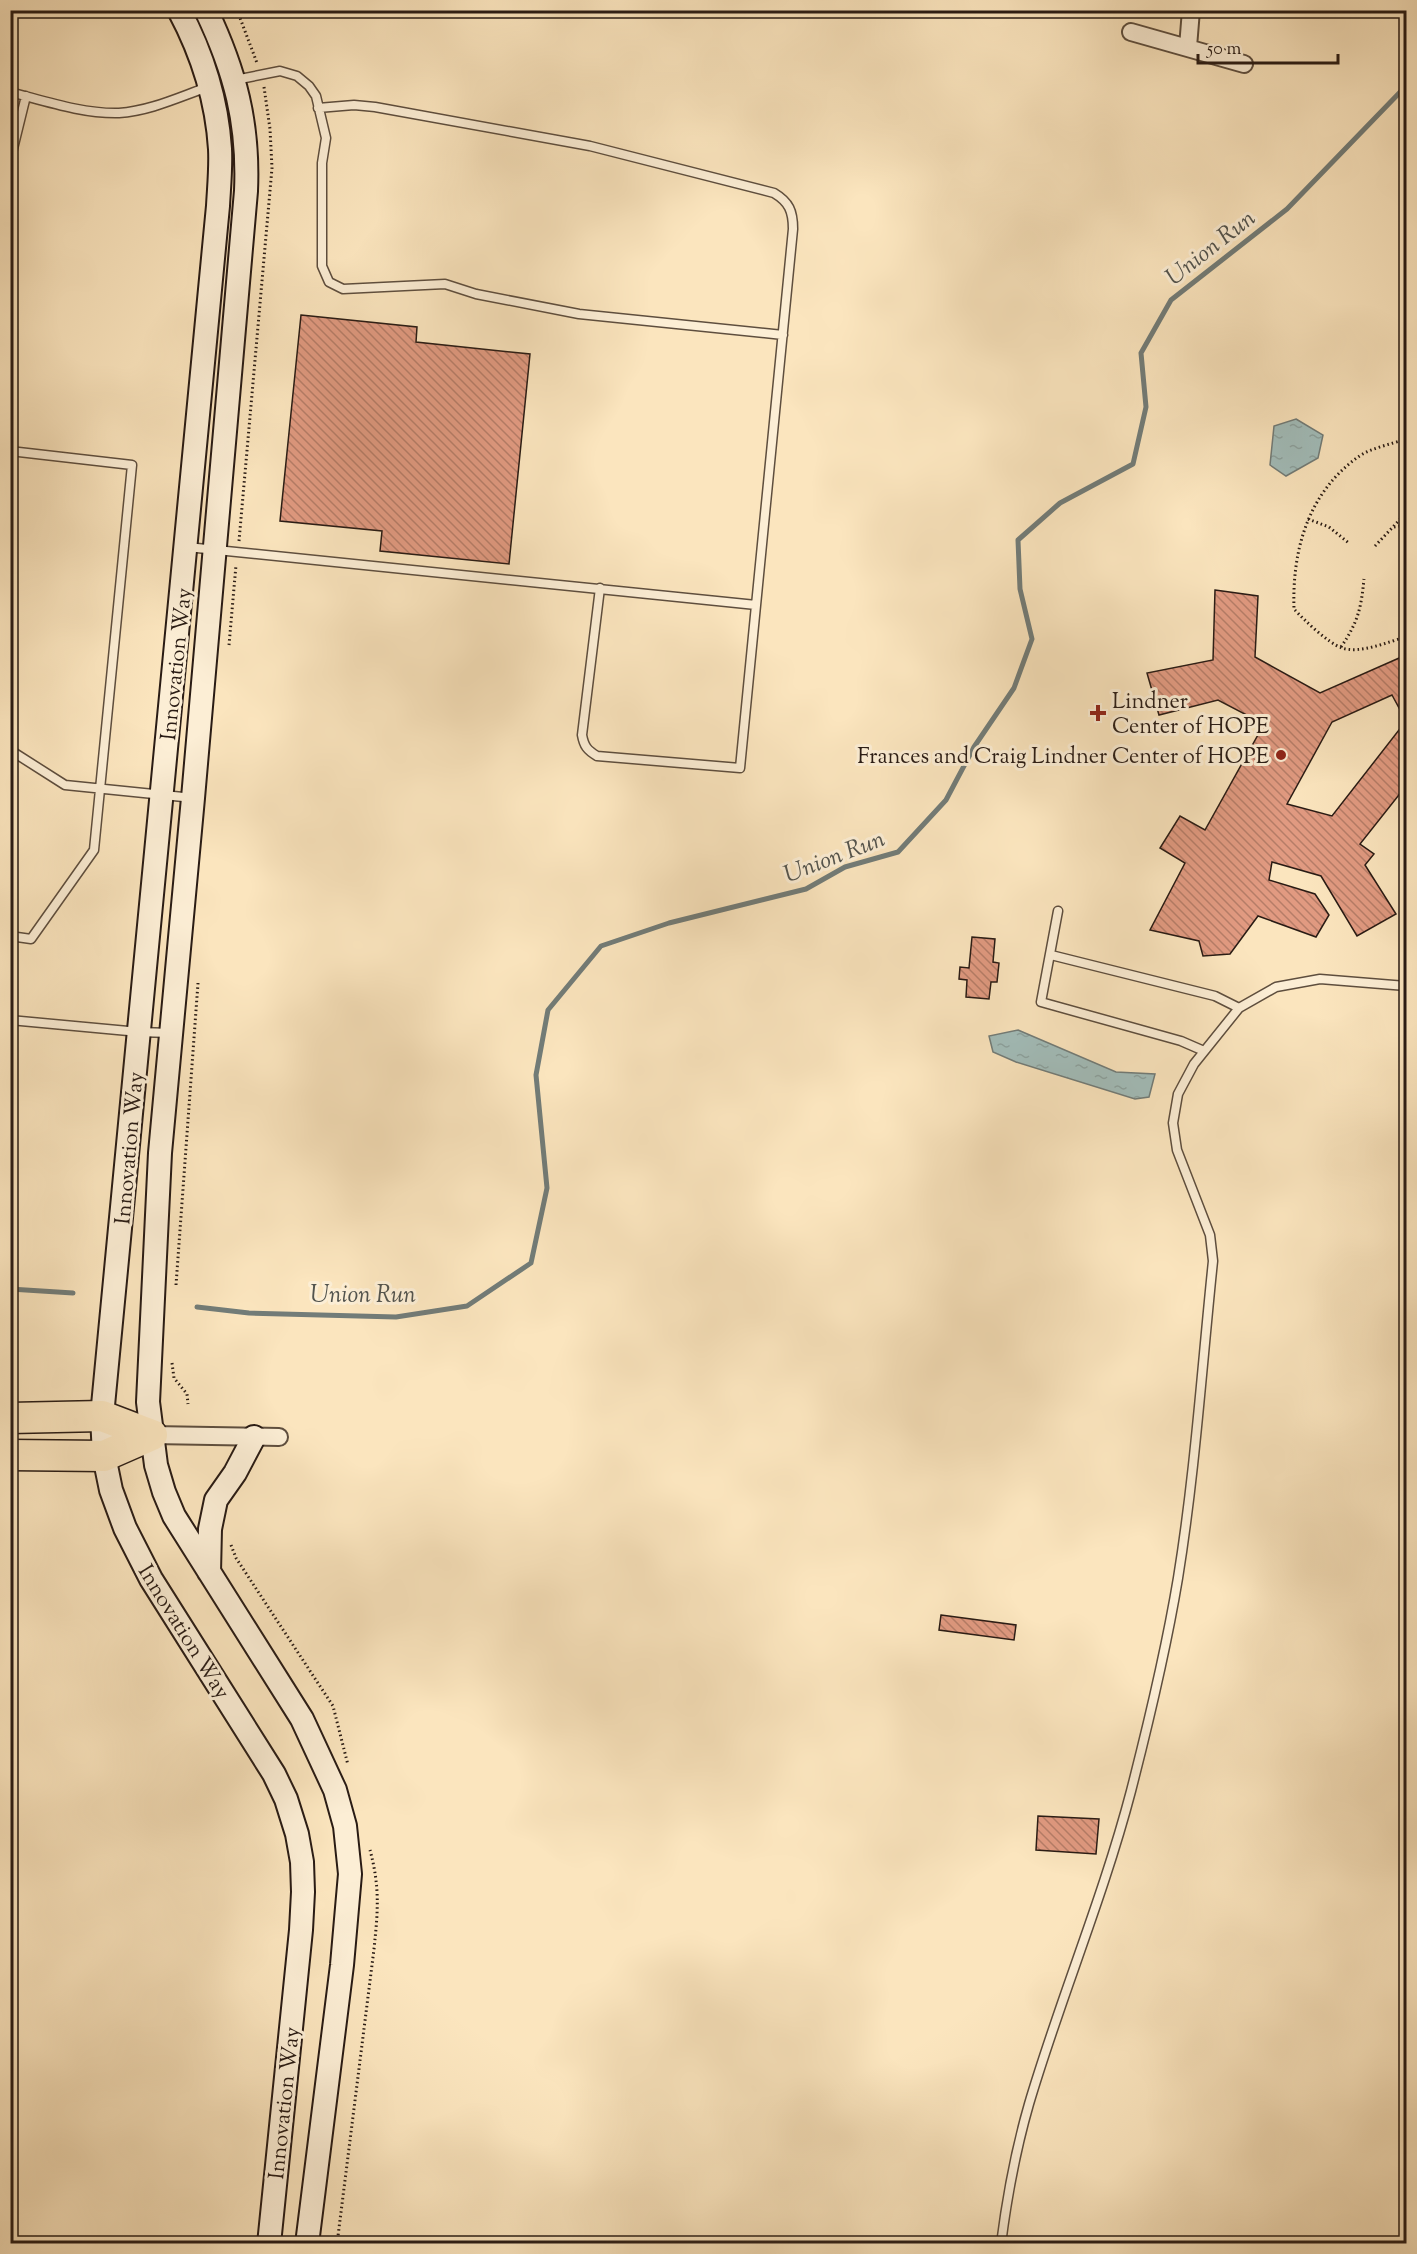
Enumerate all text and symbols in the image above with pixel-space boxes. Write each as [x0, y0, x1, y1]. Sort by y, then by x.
scale bar [1198, 27, 1338, 65]
text: 50 m [1206, 37, 1242, 63]
water label: Union Run [1159, 202, 1264, 295]
street label: Innovation Way [154, 586, 202, 742]
place label: Lindner Center of HOPE [1112, 687, 1269, 744]
marker: Lindner Center of HOPE [1089, 704, 1107, 722]
place label: Frances and Craig Lindner Center of HOPE [857, 742, 1269, 774]
marker: Frances and Craig Lindner Center of HOPE [1274, 748, 1288, 762]
water label: Union Run [779, 823, 891, 893]
street label: Innovation Way [108, 1071, 154, 1226]
water label: Union Run [310, 1279, 416, 1313]
street label: Innovation Way [128, 1559, 237, 1706]
street label: Innovation Way [262, 2025, 310, 2181]

